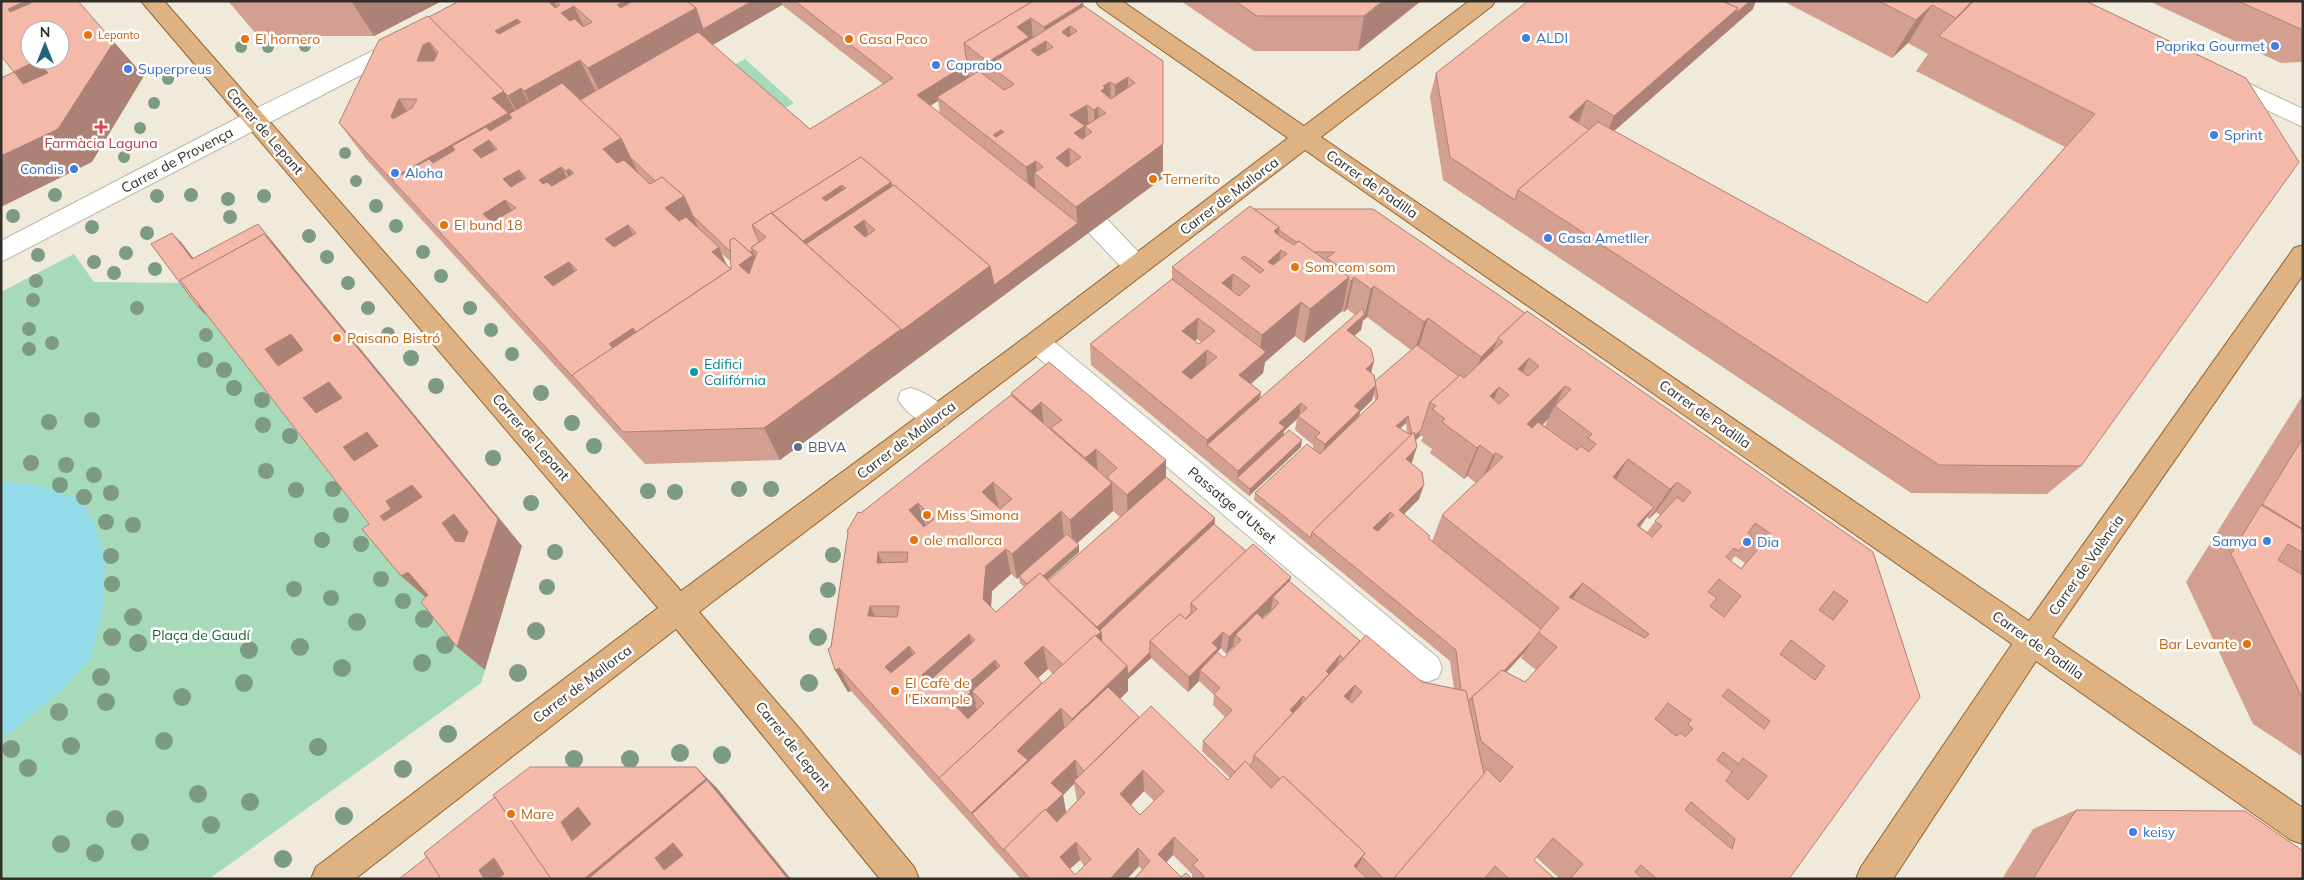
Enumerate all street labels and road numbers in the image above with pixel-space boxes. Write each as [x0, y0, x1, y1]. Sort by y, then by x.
street label: Carrer de Lepant [222, 84, 308, 178]
street label: Carrer de Provença [118, 123, 236, 197]
street label: Carrer de Padilla [1323, 146, 1421, 222]
street label: Carrer de Mallorca [1176, 153, 1282, 239]
street label: Carrer de Padilla [1656, 376, 1754, 452]
street label: Carrer de Lepant [488, 390, 574, 484]
street label: Carrer de Mallorca [853, 397, 959, 483]
street label: Passatge d'Utset [1184, 463, 1280, 547]
street label: Carrer de València [2044, 511, 2128, 619]
street label: Carrer de Padilla [1989, 607, 2087, 683]
street label: Carrer de Mallorca [529, 641, 635, 727]
street label: Carrer de Lepant [752, 698, 834, 794]

